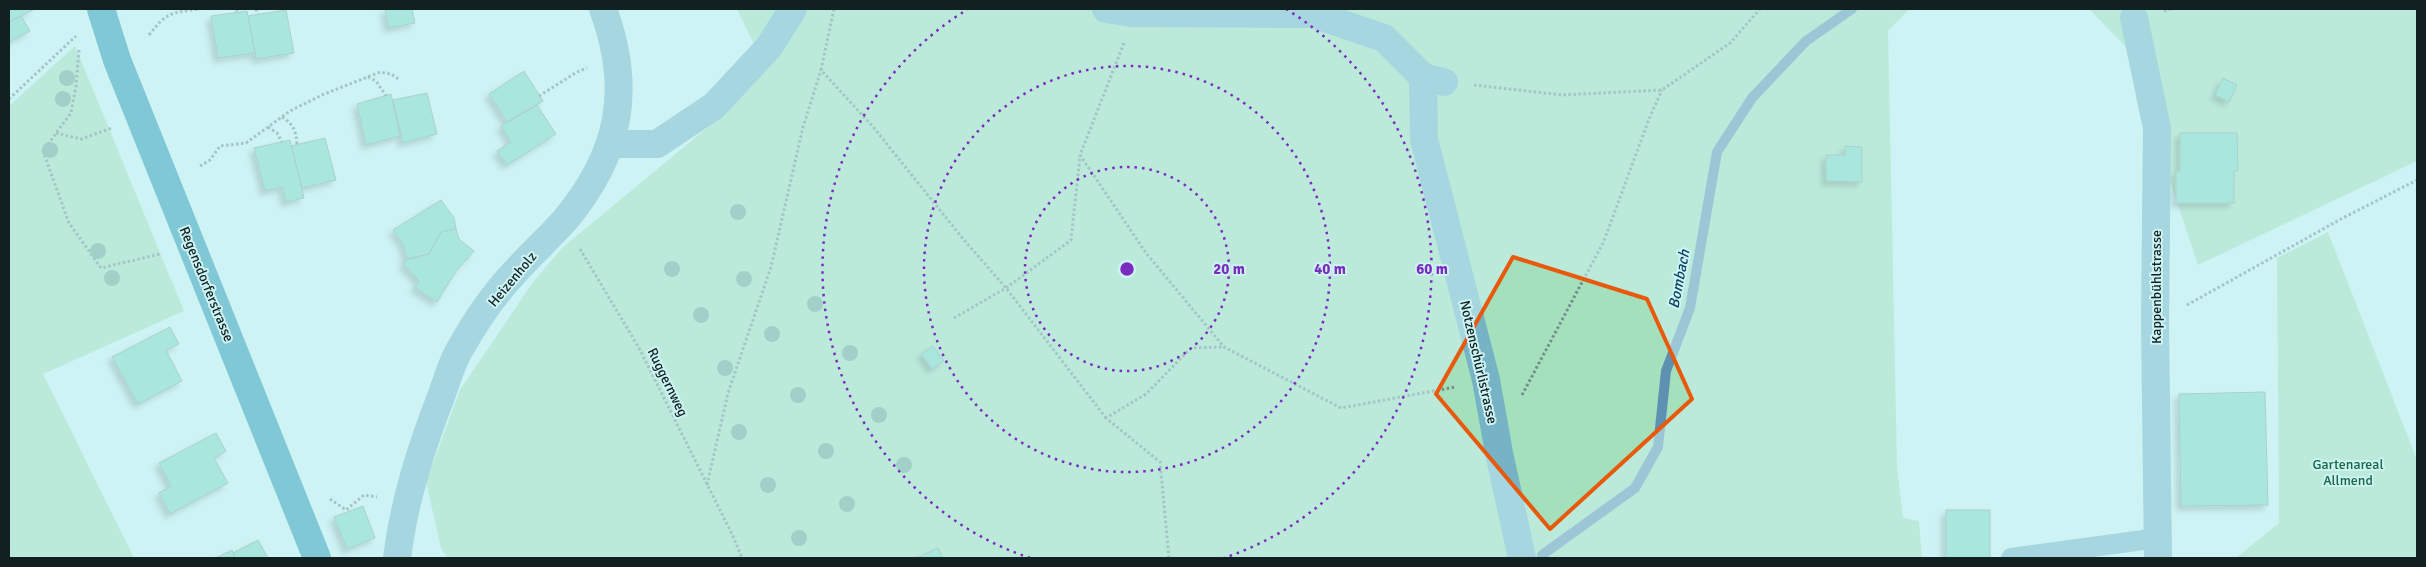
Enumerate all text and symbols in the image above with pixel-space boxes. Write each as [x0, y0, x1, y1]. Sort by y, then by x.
street label: Regensdorferstrasse [176, 224, 237, 344]
street label: Kappenbühlstrasse [2148, 230, 2165, 344]
water label: Bombach [1664, 247, 1694, 310]
street label: Heizenholz [485, 248, 540, 310]
centre of rings [1118, 260, 1136, 278]
text: 20 m [1213, 260, 1245, 278]
text: 40 m [1314, 260, 1346, 278]
text: 60 m [1416, 260, 1448, 278]
street label: Notzenschürlistrasse [1456, 299, 1501, 425]
street label: Ruggernweg [644, 345, 692, 419]
park label: Gartenareal Allmend [2312, 456, 2384, 489]

